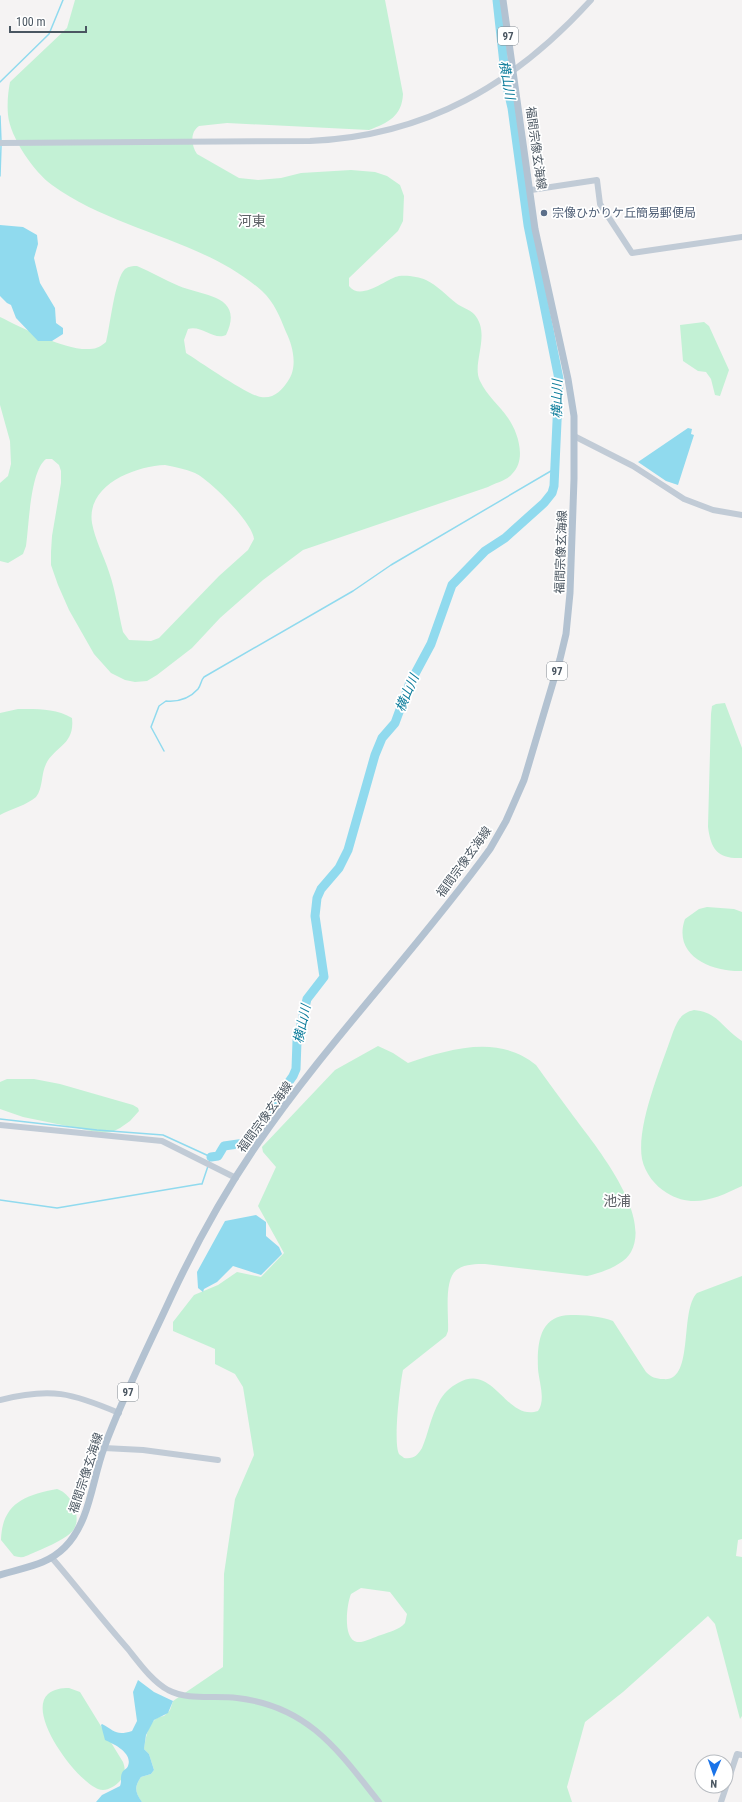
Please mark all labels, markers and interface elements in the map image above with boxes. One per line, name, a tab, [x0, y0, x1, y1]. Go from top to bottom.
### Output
scale bar	[10, 8, 86, 34]
text: 100 m	[16, 15, 46, 29]
road number: 97	[498, 27, 518, 45]
water label: 横山川	[496, 59, 518, 102]
street label: 福間宗像玄海線	[523, 105, 549, 191]
place label: 宗像ひかりケ丘簡易郵便局	[552, 206, 696, 220]
marker: 宗像ひかりケ丘簡易郵便局	[539, 208, 549, 218]
district label: 河東	[238, 213, 266, 229]
water label: 横山川	[549, 377, 565, 419]
street label: 福間宗像玄海線	[553, 510, 569, 594]
road number: 97	[547, 662, 567, 680]
water label: 横山川	[392, 670, 422, 714]
street label: 福間宗像玄海線	[434, 824, 494, 900]
water label: 横山川	[291, 1001, 314, 1045]
street label: 福間宗像玄海線	[235, 1079, 295, 1155]
district label: 池浦	[603, 1193, 631, 1209]
road number: 97	[118, 1383, 138, 1401]
street label: 福間宗像玄海線	[66, 1431, 106, 1515]
north arrow	[694, 1754, 734, 1794]
text: N	[710, 1777, 717, 1790]

